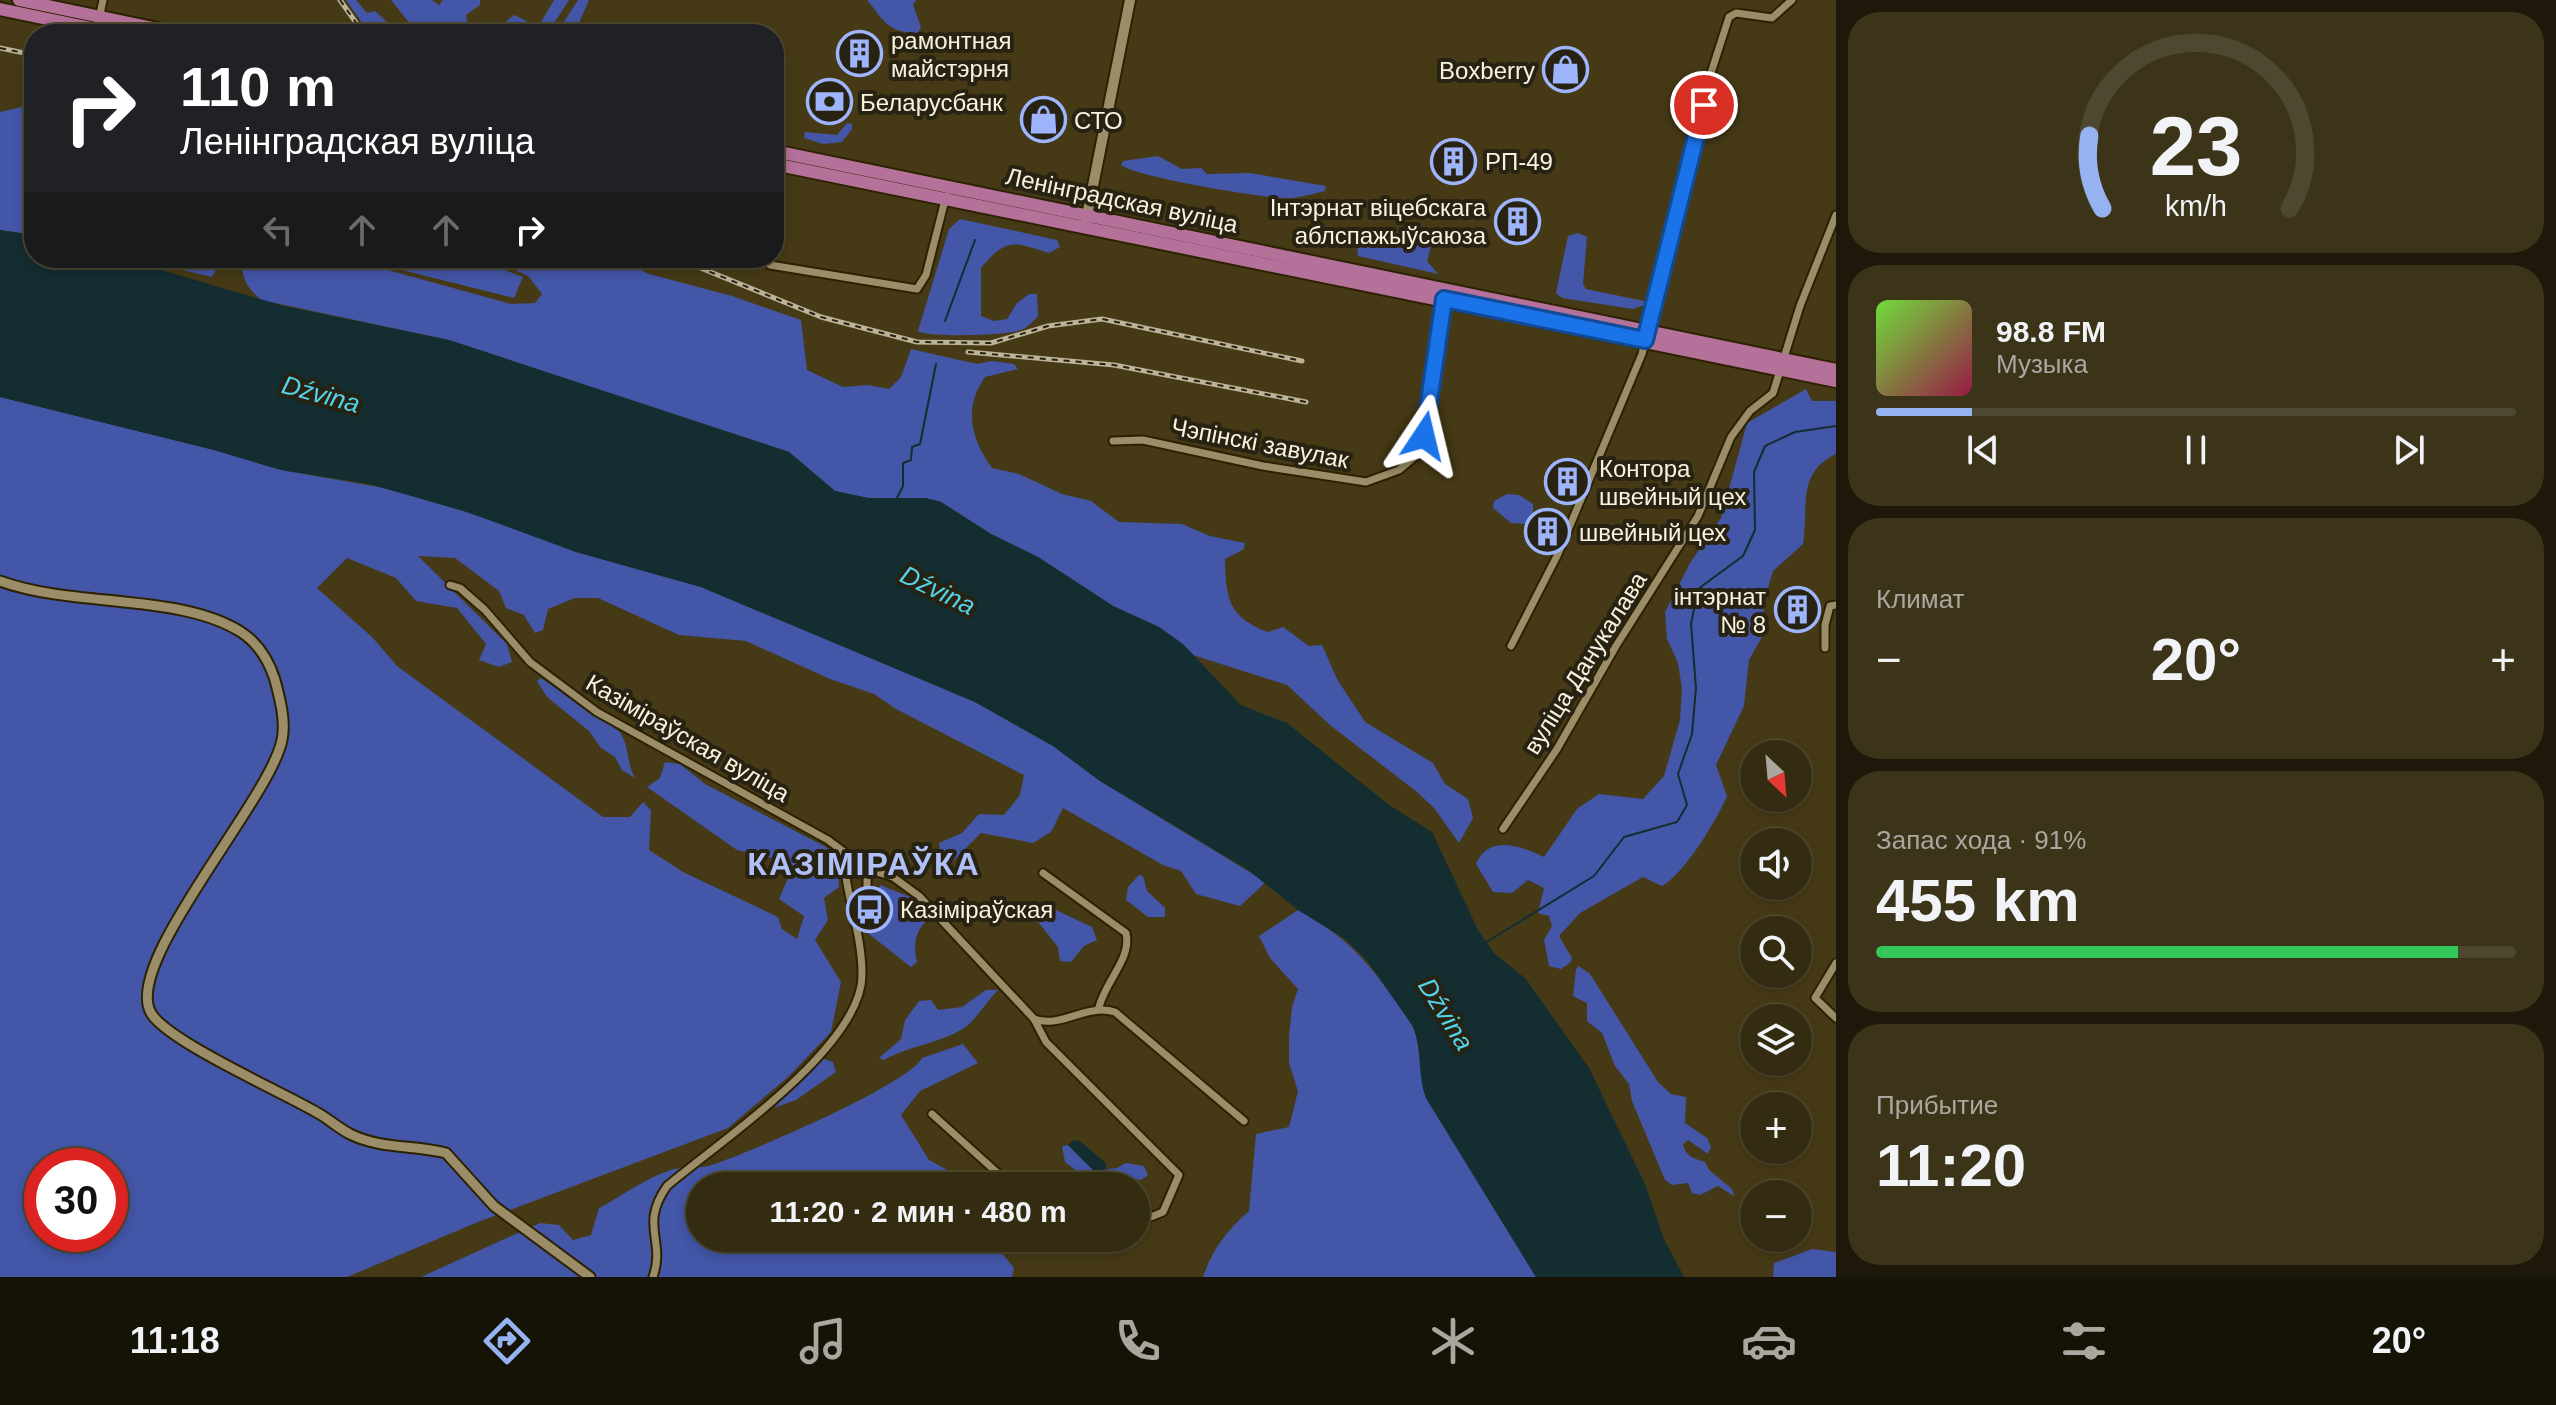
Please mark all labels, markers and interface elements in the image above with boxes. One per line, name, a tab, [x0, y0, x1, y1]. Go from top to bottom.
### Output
place label: рамонтная майстэрня	[891, 27, 1011, 82]
building icon: рамонтная майстэрня	[836, 30, 884, 78]
shop icon: Boxberry	[1542, 46, 1590, 94]
text: 110 m	[180, 55, 336, 118]
icon: right	[48, 56, 152, 160]
place label: Boxberry	[1439, 57, 1535, 84]
pin	[1670, 71, 1738, 139]
bank icon: Беларусбанк	[805, 78, 853, 126]
icon: arrive	[1682, 83, 1726, 127]
place label: Беларусбанк	[860, 89, 1003, 116]
shop icon: СТО	[1019, 96, 1067, 144]
text: 23	[2150, 99, 2242, 192]
place label: СТО	[1074, 107, 1123, 134]
text: Ленінградская вуліца	[180, 121, 535, 162]
building icon: РП-49	[1430, 137, 1478, 185]
place label: РП-49	[1485, 148, 1553, 175]
street label: Ленінградская вуліца	[1003, 162, 1241, 238]
text: km/h	[2165, 190, 2227, 222]
place label: Інтэрнат віцебскага аблспажыўсаюза	[1270, 194, 1487, 249]
building icon: Інтэрнат віцебскага аблспажыўсаюза	[1493, 197, 1541, 245]
icon: left	[256, 208, 300, 252]
icon: ahead	[340, 208, 384, 252]
icon: ahead	[424, 208, 468, 252]
icon: right	[508, 208, 552, 252]
text: 98.8 FM	[1996, 315, 2106, 348]
text: Музыка	[1996, 349, 2088, 379]
water label: Dźvina	[279, 369, 363, 419]
position arrow	[1382, 394, 1466, 478]
street label: Чэпінскі завулак	[1169, 413, 1352, 474]
icon: previous	[1961, 428, 2005, 472]
icon: pause	[2174, 428, 2218, 472]
icon: next	[2387, 428, 2431, 472]
place label: Контора швейный цех	[1599, 455, 1746, 510]
building icon: Контора швейный цех	[1544, 458, 1592, 506]
building icon: швейный цех	[1524, 508, 1572, 556]
place label: швейный цех	[1579, 519, 1726, 546]
water label: Dźvina	[896, 559, 980, 621]
street label: вуліца Данукалава	[1518, 567, 1652, 759]
place label: інтэрнат № 8	[1674, 583, 1766, 638]
text: Климат	[1876, 584, 1965, 614]
building icon: інтэрнат № 8	[1773, 586, 1821, 634]
text: 20°	[2151, 626, 2241, 693]
text: −	[1876, 635, 1902, 684]
text: +	[2490, 635, 2516, 684]
street label: Казіміраўская вуліца	[582, 669, 795, 808]
north arrow	[1740, 740, 1812, 812]
map controls	[1740, 740, 1812, 1252]
text: Запас хода · 91%	[1876, 825, 2086, 855]
button: sound	[1740, 828, 1812, 900]
district label: КАЗІМІРАЎКА	[747, 846, 981, 882]
text: 455 km	[1876, 867, 2080, 934]
bus stop icon: Казіміраўская	[845, 885, 893, 933]
place label: Казіміраўская	[900, 896, 1053, 923]
button: search	[1740, 916, 1812, 988]
water label: Dźvina	[1412, 972, 1480, 1056]
button: layers	[1740, 1004, 1812, 1076]
text: Прибытие	[1876, 1090, 1998, 1120]
button: +	[1740, 1092, 1812, 1164]
text: 11:20	[1876, 1132, 2026, 1199]
speed limit sign: 30	[24, 1148, 128, 1252]
button: −	[1740, 1180, 1812, 1252]
text: 11:20 · 2 мин · 480 m	[769, 1195, 1067, 1228]
icon: directions	[479, 1313, 535, 1369]
icon: music	[795, 1313, 851, 1369]
icon: phone	[1110, 1313, 1166, 1369]
icon: climate	[1425, 1313, 1481, 1369]
icon: car	[1741, 1313, 1797, 1369]
icon: filters	[2056, 1313, 2112, 1369]
text: 11:18	[130, 1320, 220, 1361]
text: 20°	[2372, 1320, 2426, 1361]

